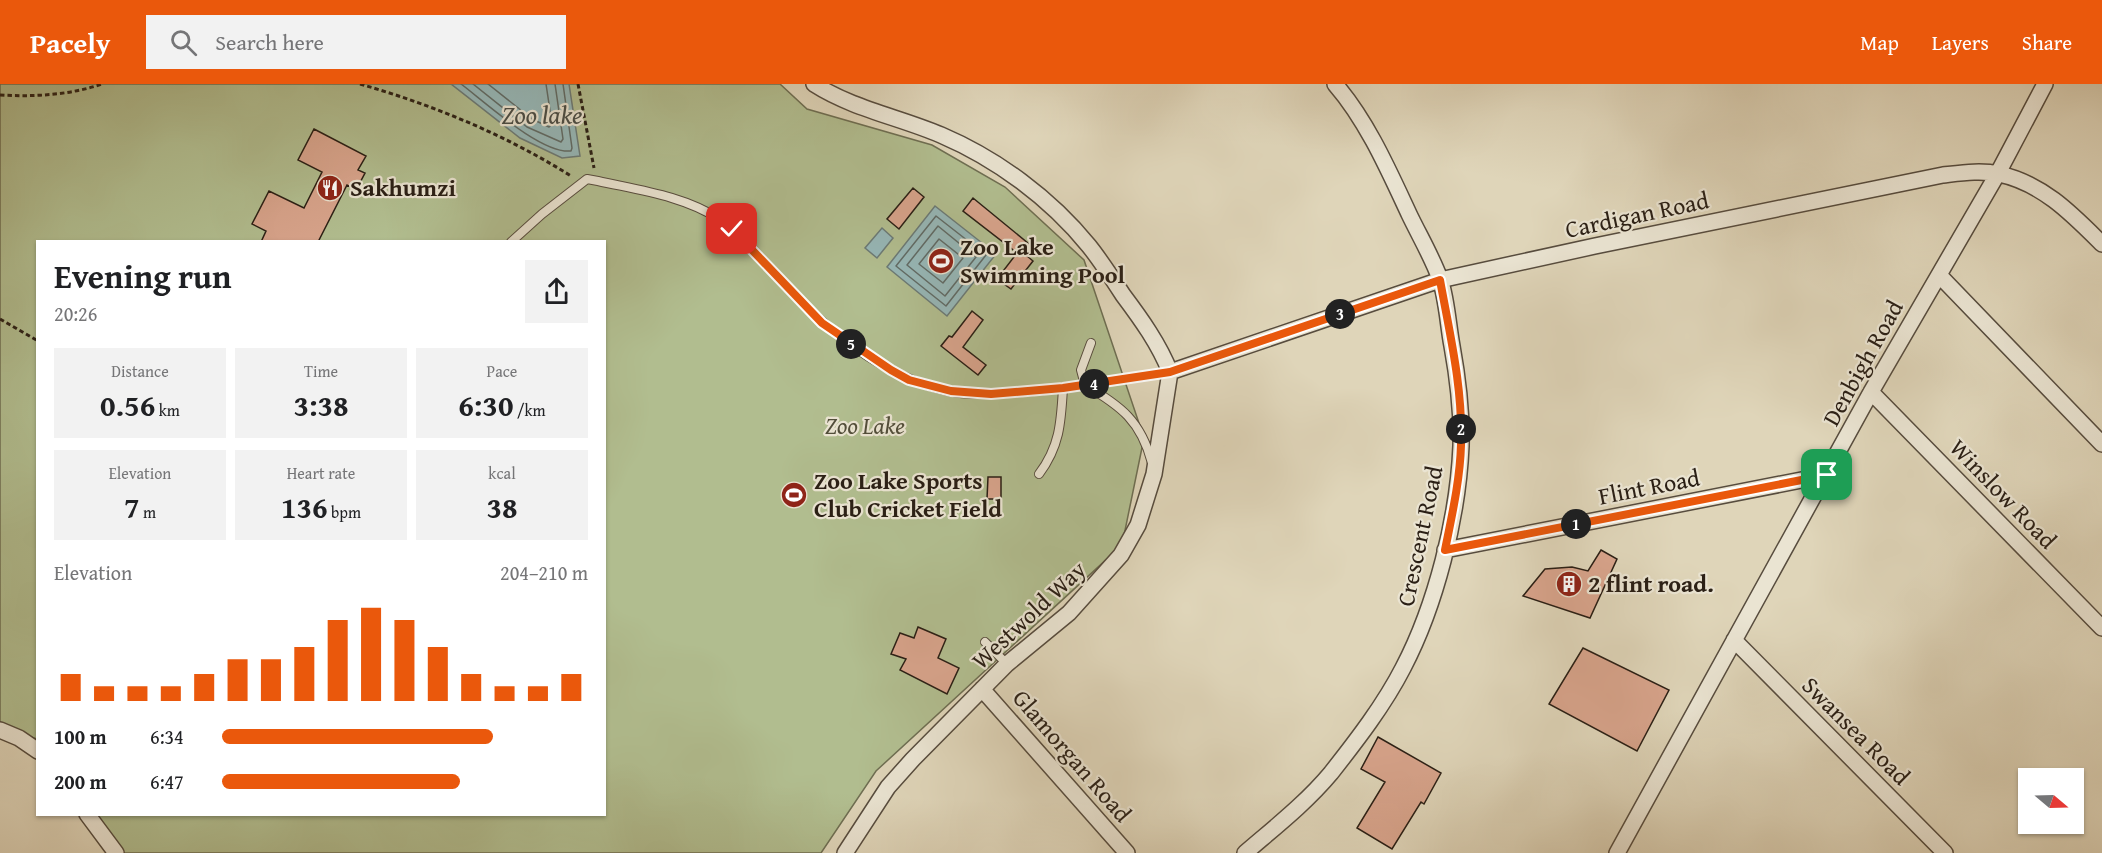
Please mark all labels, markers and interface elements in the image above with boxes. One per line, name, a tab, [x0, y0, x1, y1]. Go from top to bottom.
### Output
search box	[146, 15, 566, 69]
text: Pacely	[30, 22, 110, 63]
icon: search	[167, 26, 200, 59]
text: Search here	[215, 26, 324, 58]
text: Map	[1860, 27, 1899, 58]
text: Layers	[1932, 27, 1989, 58]
text: Share	[2022, 27, 2072, 58]
water label: Zoo lake	[501, 95, 583, 134]
place label: Sakhumzi	[350, 170, 456, 205]
restaurant icon: Sakhumzi	[315, 173, 345, 203]
street label: Cardigan Road	[1562, 182, 1712, 247]
pin	[706, 203, 757, 254]
icon: check	[715, 212, 748, 245]
place label: Zoo Lake Swimming Pool	[960, 229, 1126, 292]
sports icon: Zoo Lake Swimming Pool	[926, 246, 956, 276]
text: Evening run	[54, 252, 231, 300]
button: share	[525, 260, 588, 323]
street label: Denbigh Road	[1813, 293, 1912, 432]
text: 20:26	[54, 299, 97, 328]
pin: 3	[1325, 299, 1355, 329]
text: 3	[1336, 302, 1344, 326]
pin: 5	[836, 329, 866, 359]
text: 5	[847, 332, 855, 356]
text: Distance	[111, 359, 169, 383]
text: Time	[304, 359, 338, 383]
text: Pace	[487, 359, 517, 383]
pin: 4	[1079, 369, 1109, 399]
text: 4	[1090, 372, 1098, 396]
text: 0.56	[100, 383, 155, 427]
text: 3:38	[293, 383, 349, 427]
text: 6:30	[458, 383, 513, 427]
text: km	[155, 398, 180, 422]
text: /km	[513, 398, 546, 422]
park label: Zoo Lake	[825, 408, 905, 443]
pin: 2	[1446, 414, 1476, 444]
text: 2	[1457, 417, 1465, 441]
street label: Winslow Road	[1942, 431, 2065, 557]
pin	[1801, 449, 1852, 500]
icon: arrive	[1810, 458, 1843, 491]
street label: Flint Road	[1595, 460, 1703, 513]
text: Elevation	[109, 461, 171, 485]
text: Heart rate	[287, 461, 355, 485]
text: kcal	[488, 461, 516, 485]
street label: Crescent Road	[1388, 462, 1452, 609]
place label: Zoo Lake Sports Club Cricket Field	[814, 463, 1002, 526]
sports icon: Zoo Lake Sports Club Cricket Field	[779, 480, 809, 510]
text: 7	[124, 485, 139, 529]
text: 136	[281, 485, 328, 529]
text: 38	[486, 485, 518, 529]
text: m	[139, 500, 156, 524]
text: bpm	[328, 500, 361, 524]
pin: 1	[1561, 509, 1591, 539]
text: 1	[1572, 512, 1580, 536]
street label: Westwold Way	[964, 552, 1094, 677]
text: Elevation	[54, 558, 132, 587]
text: 204–210 m	[500, 558, 588, 587]
place label: 2 flint road.	[1588, 566, 1714, 601]
building icon: 2 flint road.	[1554, 569, 1584, 599]
street label: Swansea Road	[1794, 668, 1919, 793]
street label: Glamorgan Road	[1005, 681, 1140, 830]
text: 100 m	[54, 722, 107, 751]
text: 6:34	[150, 722, 184, 751]
text: 200 m	[54, 767, 107, 796]
text: 6:47	[150, 767, 184, 796]
north arrow	[2018, 768, 2084, 834]
map controls	[2018, 768, 2084, 834]

